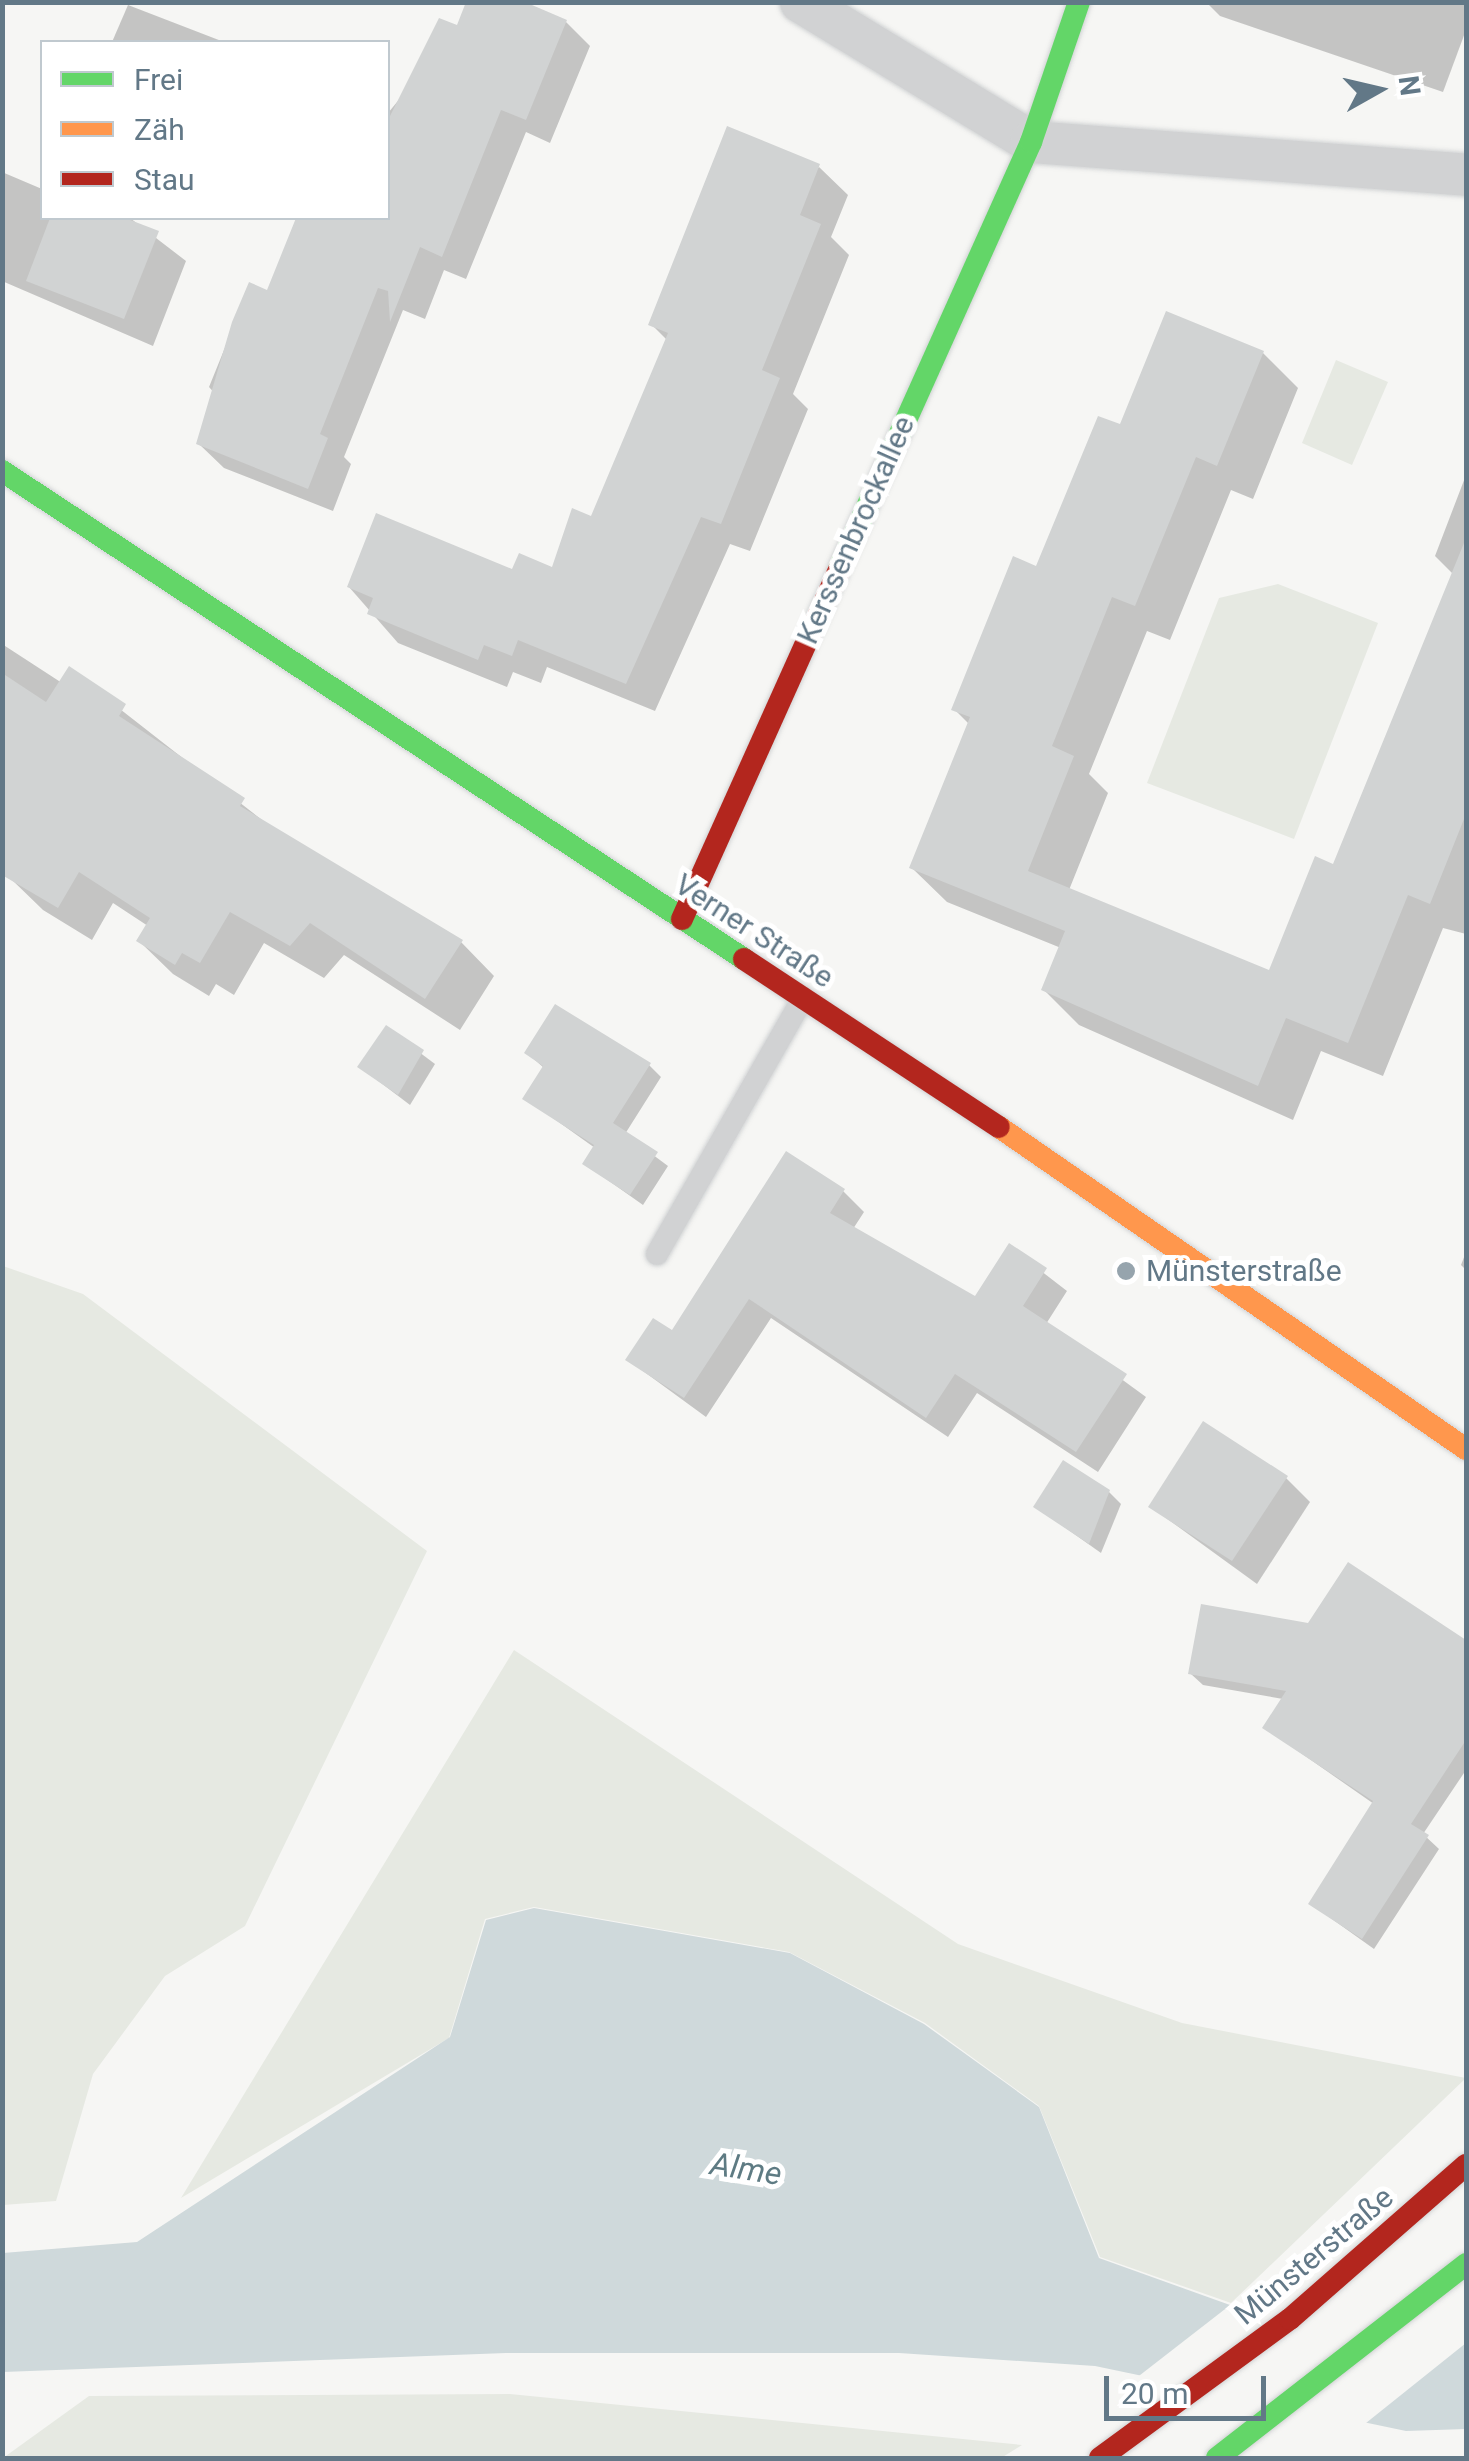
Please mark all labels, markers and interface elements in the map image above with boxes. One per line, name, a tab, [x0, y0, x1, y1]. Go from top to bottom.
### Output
legend	[40, 40, 390, 220]
north arrow	[1329, 40, 1429, 140]
text: Frei	[134, 62, 183, 97]
text: N	[1391, 74, 1427, 98]
text: Zäh	[134, 112, 185, 147]
text: Stau	[134, 162, 194, 197]
street label: Kerssenbrockallee	[790, 411, 922, 649]
street label: Verner Straße	[668, 866, 840, 996]
place label: Münsterstraße	[1146, 1253, 1342, 1289]
marker: Münsterstraße	[1115, 1260, 1137, 1282]
water label: Alme	[708, 2144, 784, 2194]
street label: Münsterstraße	[1228, 2179, 1400, 2333]
scale bar	[1109, 2356, 1272, 2418]
text: 20 m	[1121, 2376, 1188, 2411]

